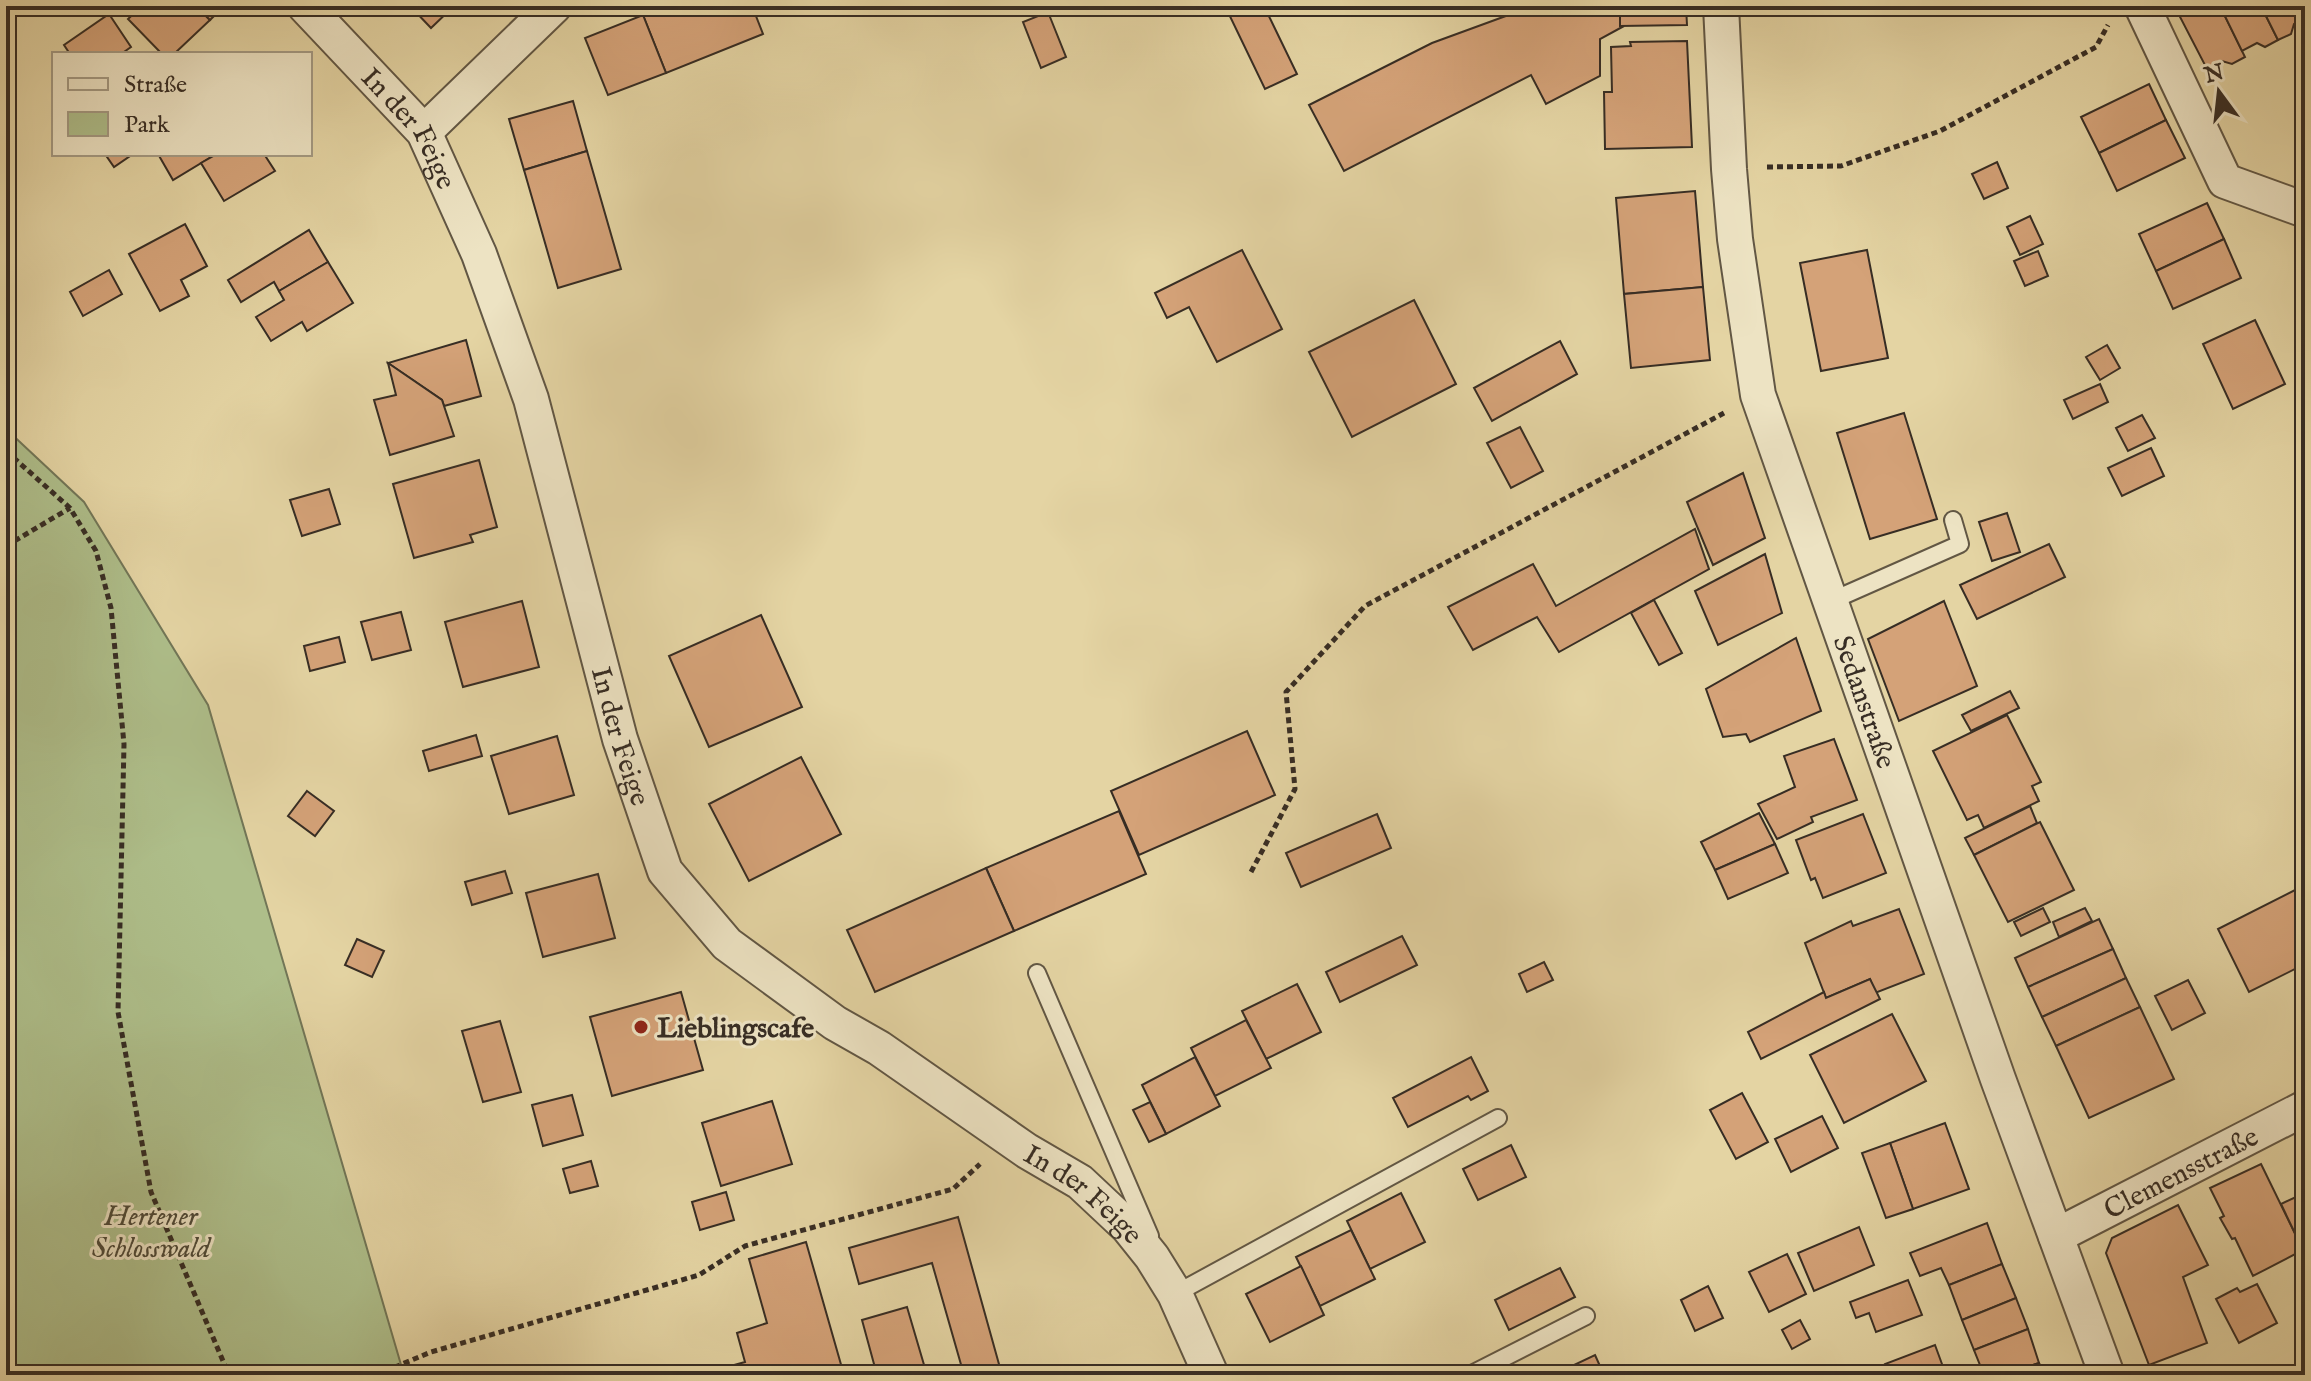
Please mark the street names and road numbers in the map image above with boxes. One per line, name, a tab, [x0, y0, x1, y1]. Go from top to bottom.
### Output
street label: In der Feige	[353, 61, 463, 195]
street label: Sedanstraße	[1824, 631, 1903, 774]
street label: In der Feige	[582, 663, 657, 811]
street label: Clemensstraße	[2099, 1120, 2265, 1228]
street label: In der Feige	[1017, 1138, 1150, 1252]

